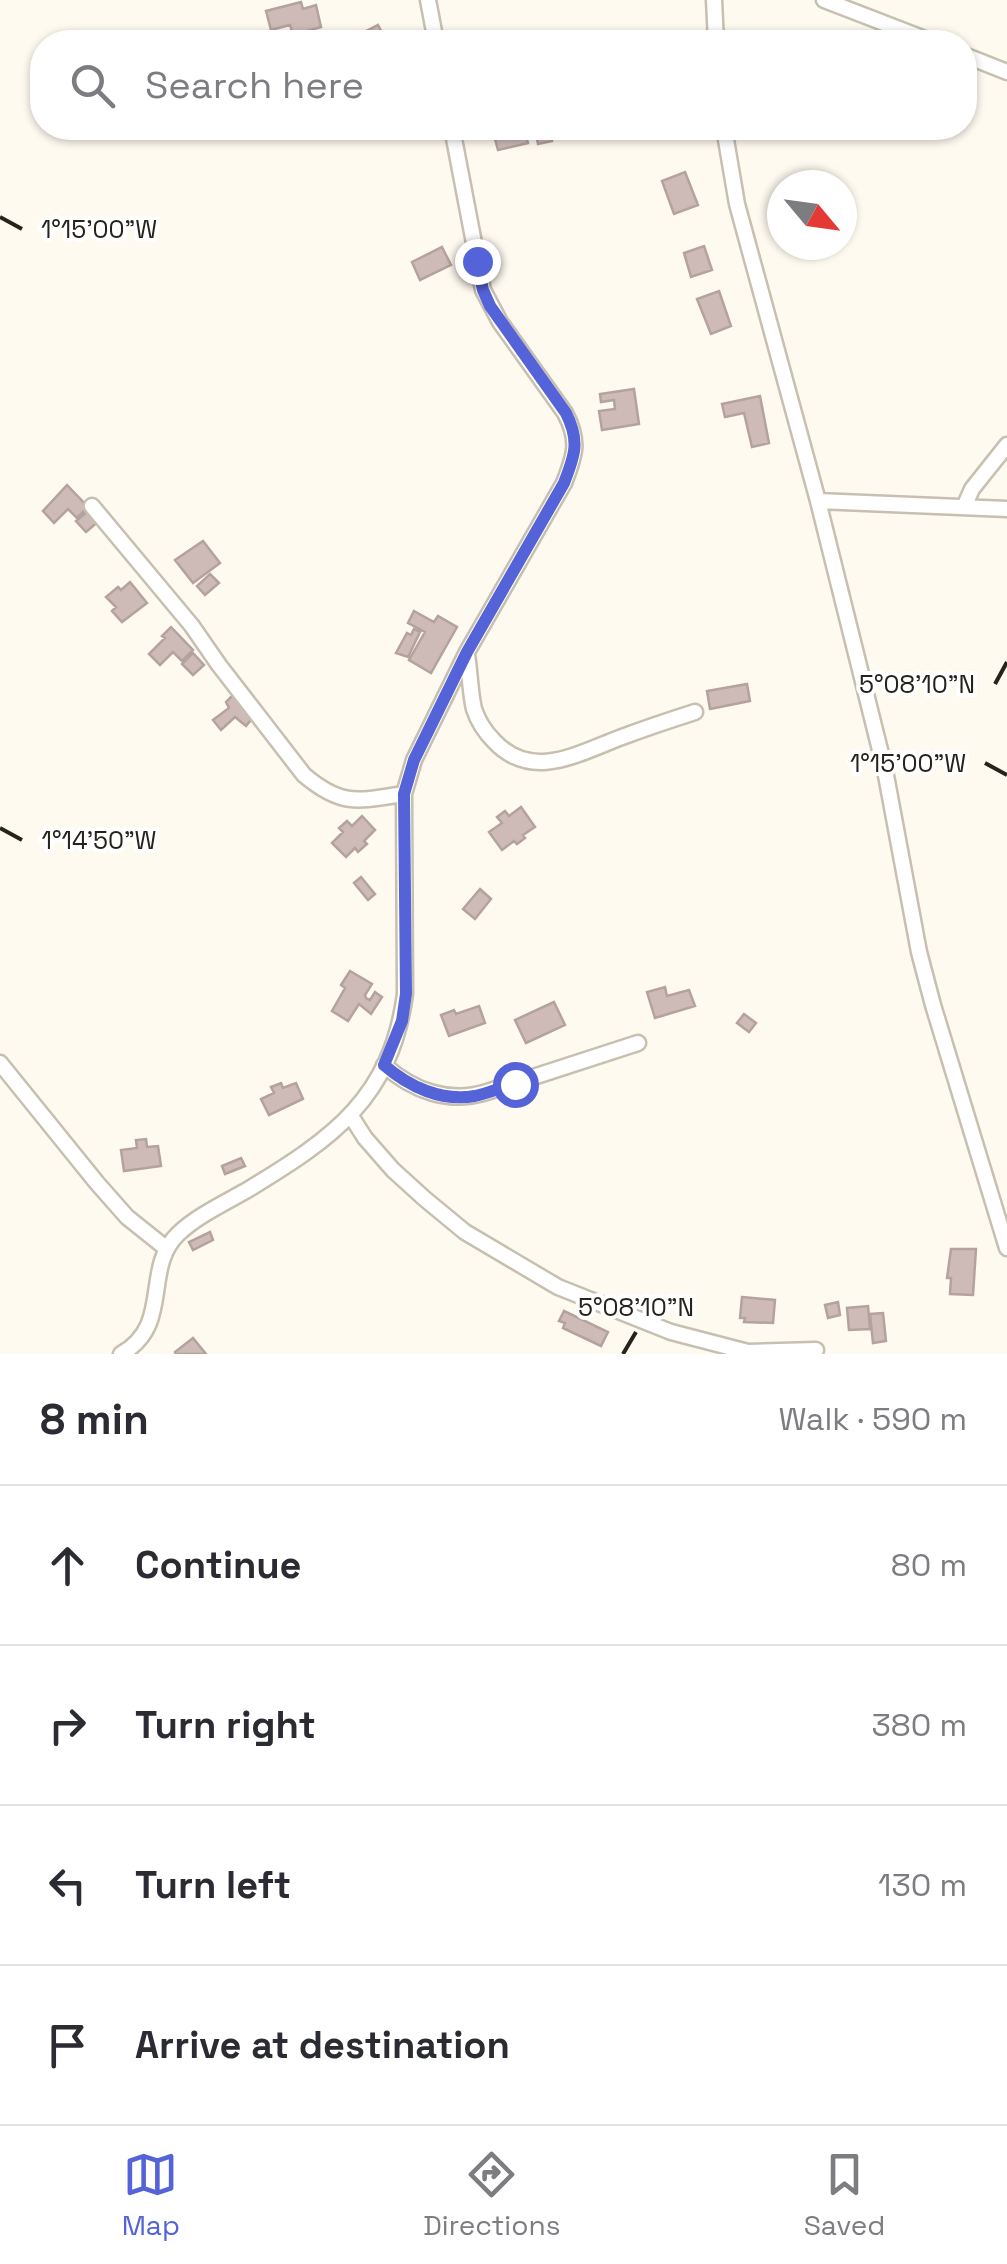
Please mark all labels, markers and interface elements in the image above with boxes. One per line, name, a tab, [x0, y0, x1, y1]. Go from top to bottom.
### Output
search box	[30, 30, 977, 140]
icon: search	[65, 58, 120, 113]
text: Search here	[145, 61, 364, 109]
north arrow	[767, 170, 857, 260]
text: 1°15'00"W	[41, 213, 157, 245]
route end	[455, 239, 501, 285]
text: 5°08'10"N	[859, 668, 975, 700]
text: 1°15'00"W	[850, 747, 966, 779]
text: 1°14'50"W	[42, 824, 156, 856]
route start	[493, 1062, 539, 1108]
text: 5°08'10"N	[578, 1291, 694, 1323]
text: 8 min	[40, 1393, 149, 1446]
text: Walk · 590 m	[778, 1399, 967, 1439]
icon: ahead	[40, 1538, 95, 1593]
text: Continue	[135, 1541, 301, 1589]
text: 80 m	[891, 1545, 967, 1585]
icon: right	[40, 1698, 95, 1753]
text: Turn right	[135, 1701, 316, 1749]
text: 380 m	[871, 1705, 967, 1745]
icon: left	[40, 1858, 95, 1913]
text: Turn left	[135, 1861, 291, 1909]
text: 130 m	[878, 1865, 967, 1905]
icon: arrive	[40, 2018, 95, 2073]
text: Arrive at destination	[135, 2021, 510, 2069]
tab: Map	[122, 2147, 180, 2243]
tab: Directions	[423, 2147, 560, 2243]
tab: Saved	[804, 2147, 885, 2243]

